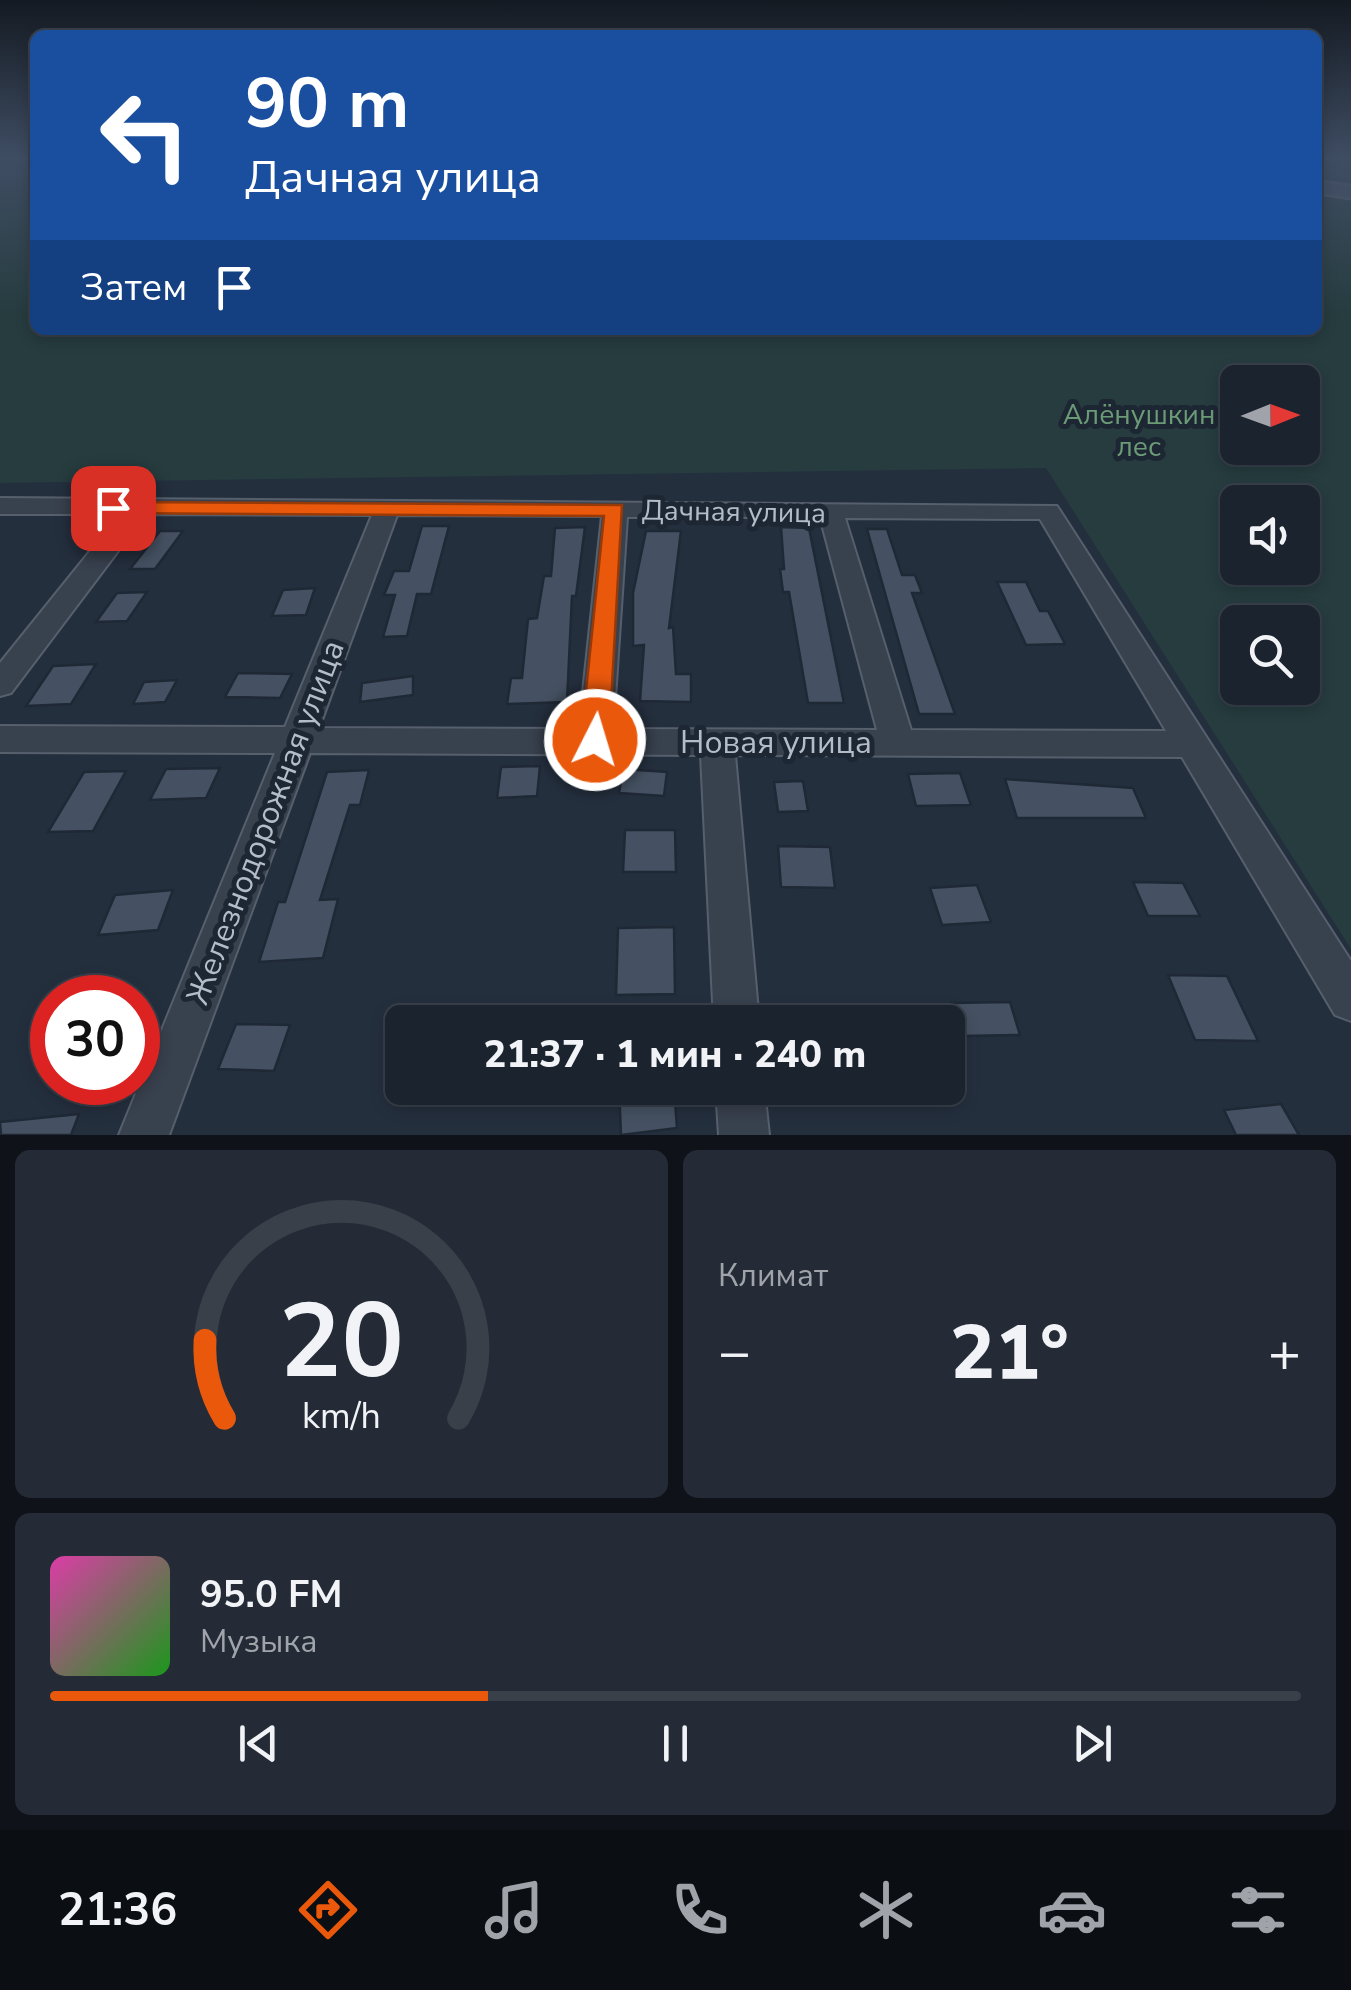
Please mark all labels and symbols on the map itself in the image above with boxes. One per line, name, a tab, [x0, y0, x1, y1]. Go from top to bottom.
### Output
north arrow	[1220, 365, 1320, 465]
park label: Алёнушкин лес	[1063, 396, 1215, 466]
pin	[71, 466, 156, 551]
street label: Дачная улица	[642, 491, 826, 533]
street label: Железнодорожная улица	[176, 634, 355, 1010]
position arrow	[543, 688, 647, 792]
street label: Новая улица	[680, 721, 872, 764]
speed limit sign: 30	[30, 975, 160, 1105]

